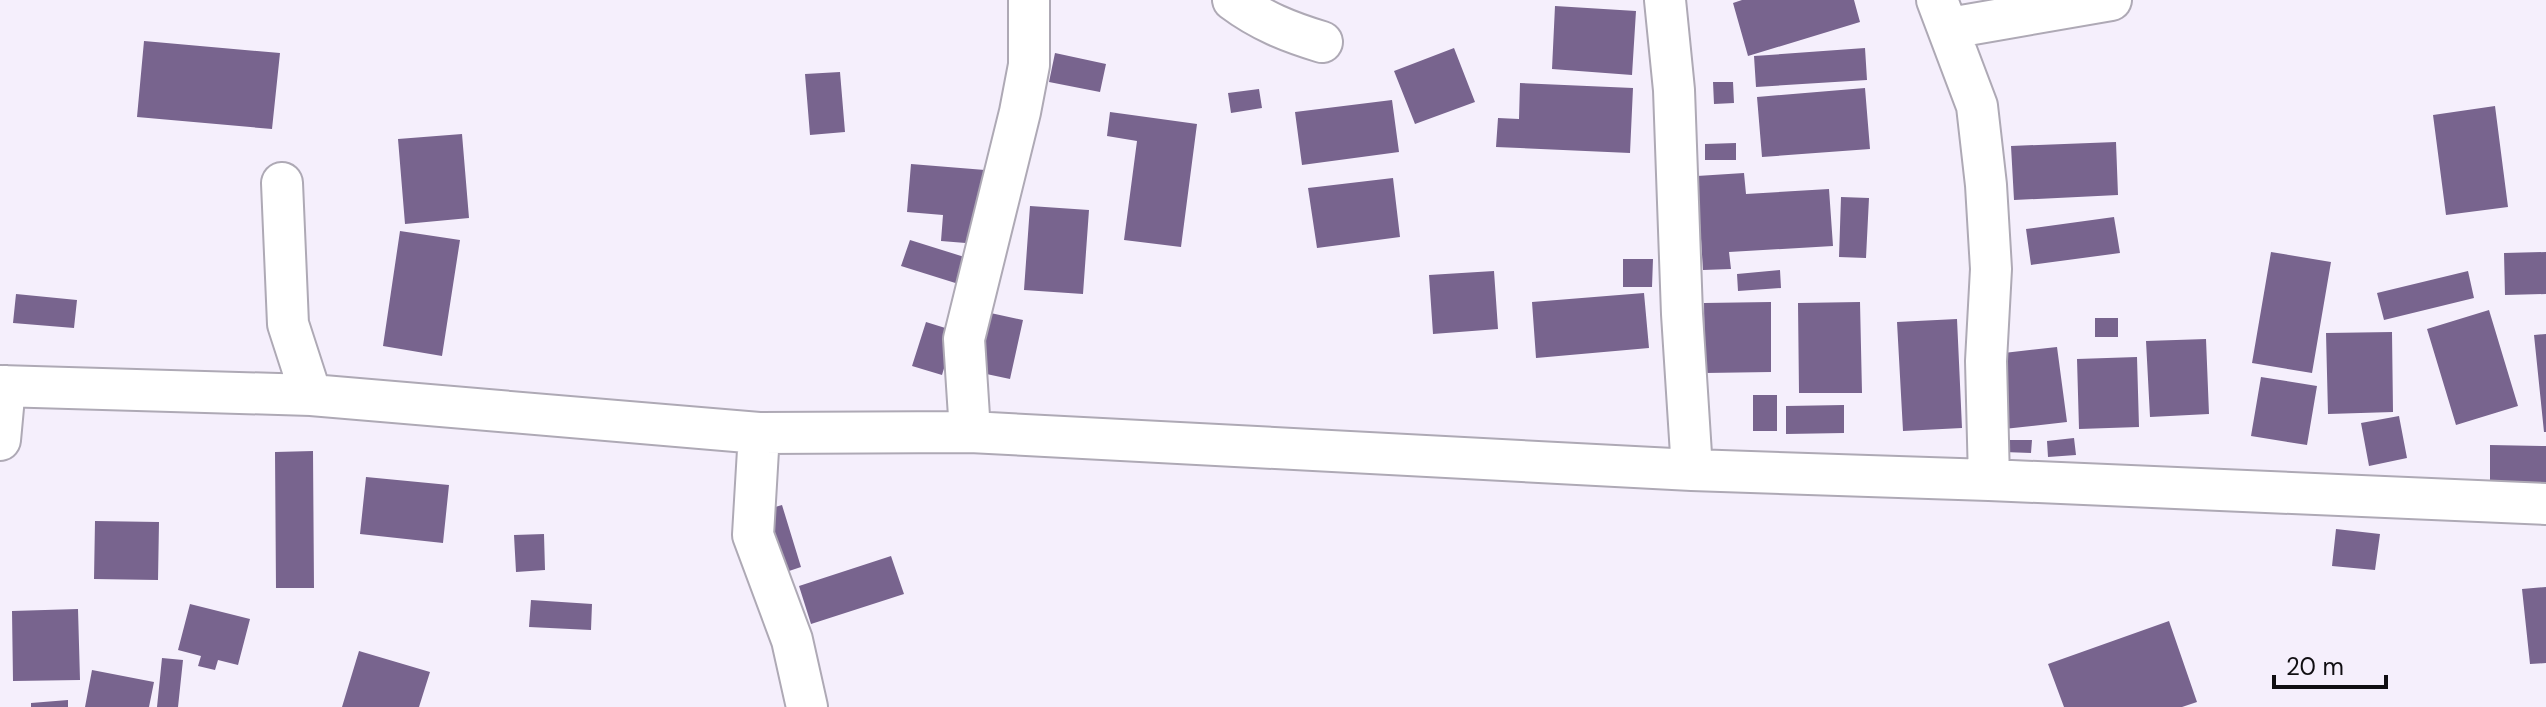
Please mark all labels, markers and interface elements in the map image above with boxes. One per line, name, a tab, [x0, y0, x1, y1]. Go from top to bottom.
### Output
scale bar	[2274, 639, 2386, 689]
text: 20 m	[2286, 651, 2344, 682]

